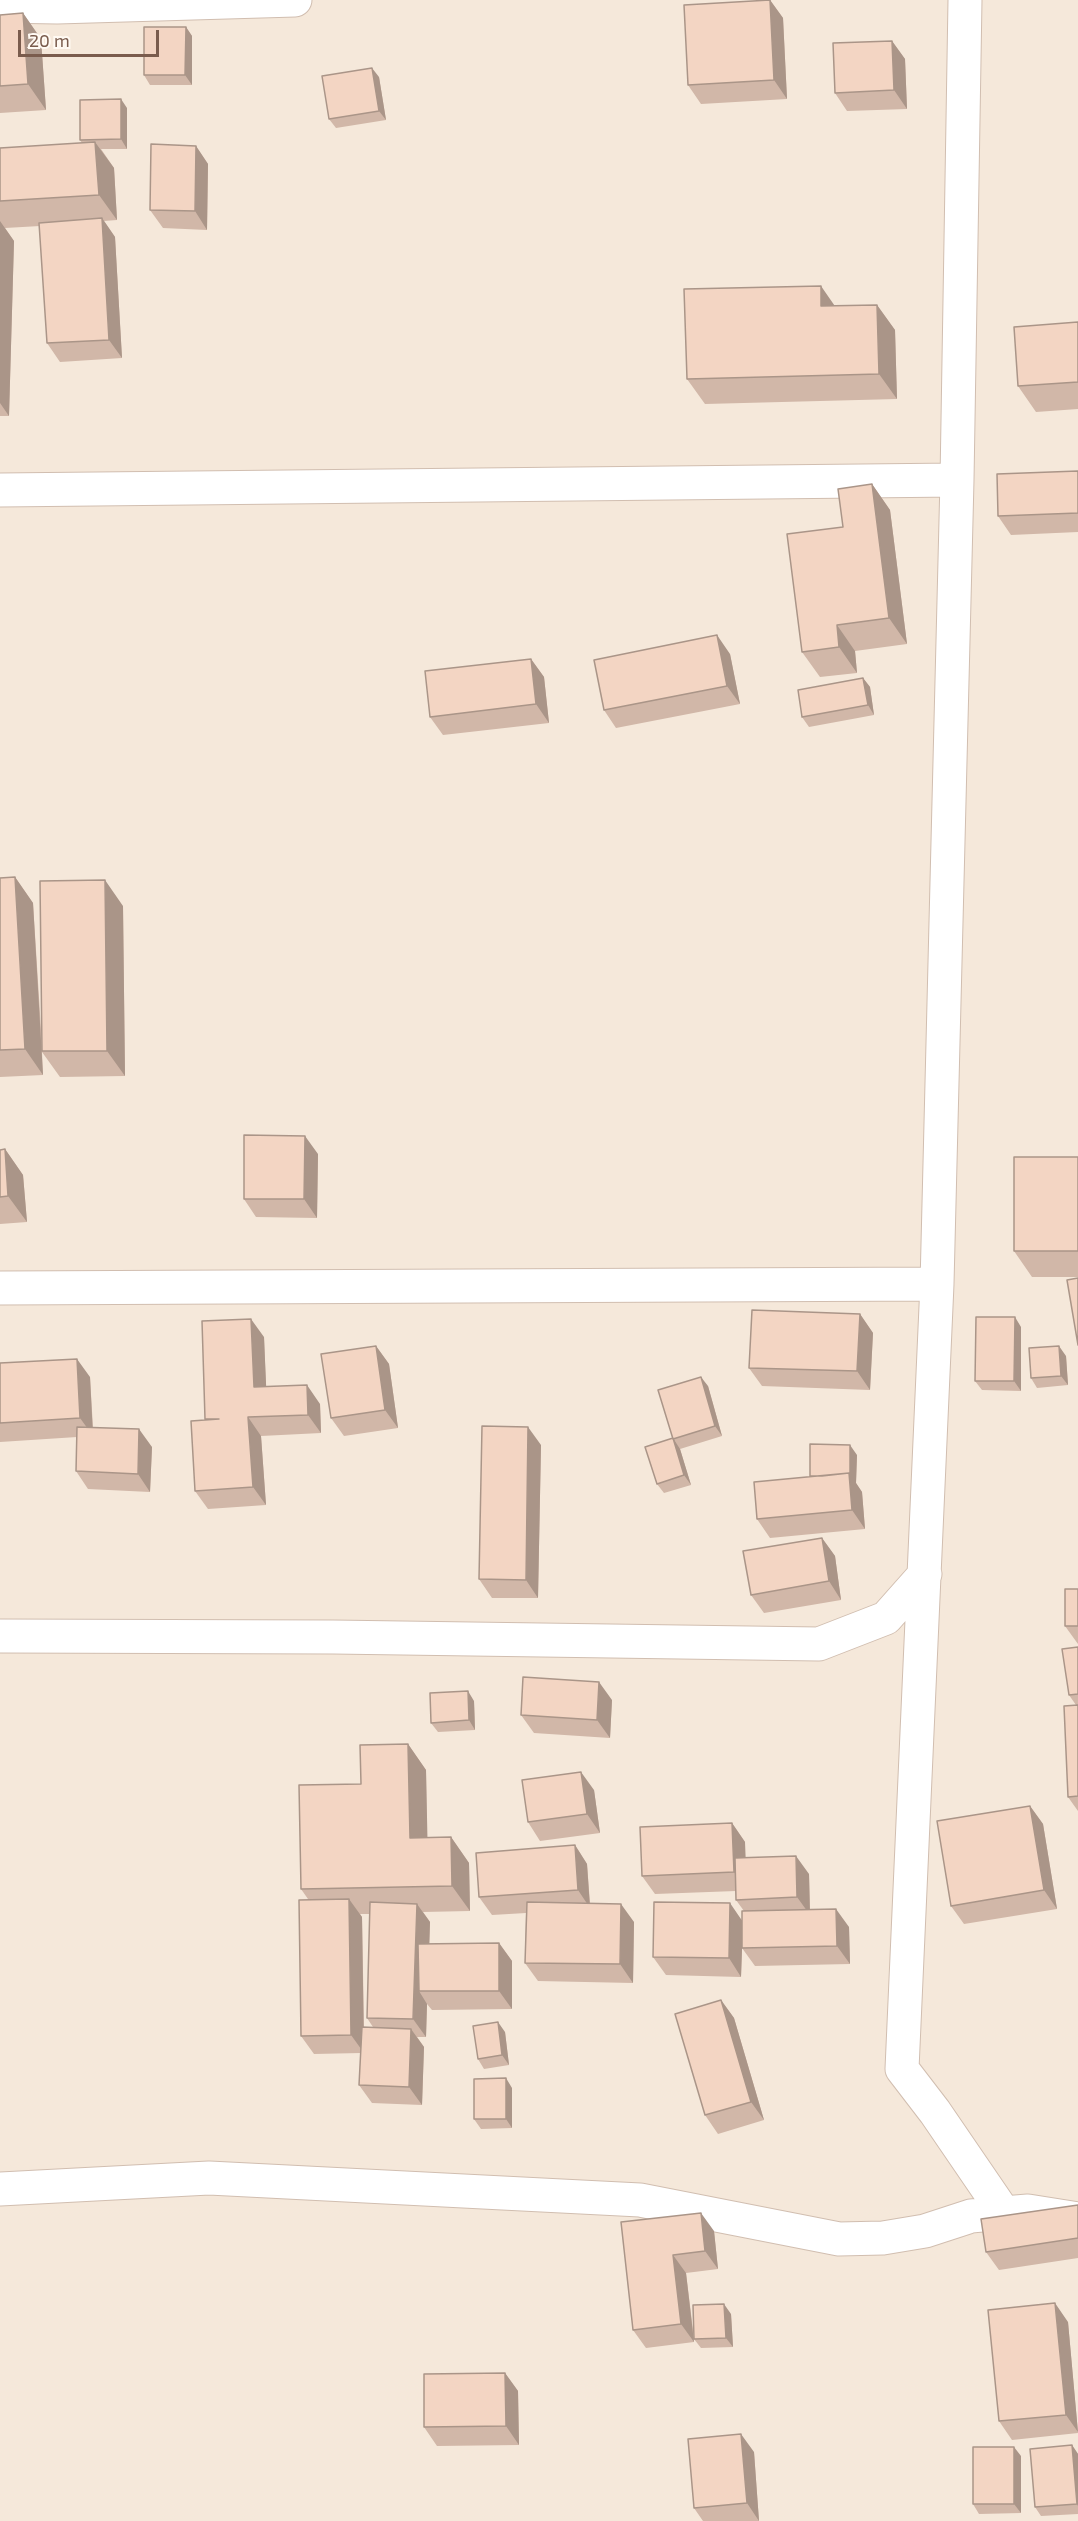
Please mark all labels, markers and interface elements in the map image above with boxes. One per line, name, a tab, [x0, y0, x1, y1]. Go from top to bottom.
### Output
scale bar	[21, 18, 162, 56]
text: 20 m	[29, 29, 70, 51]

